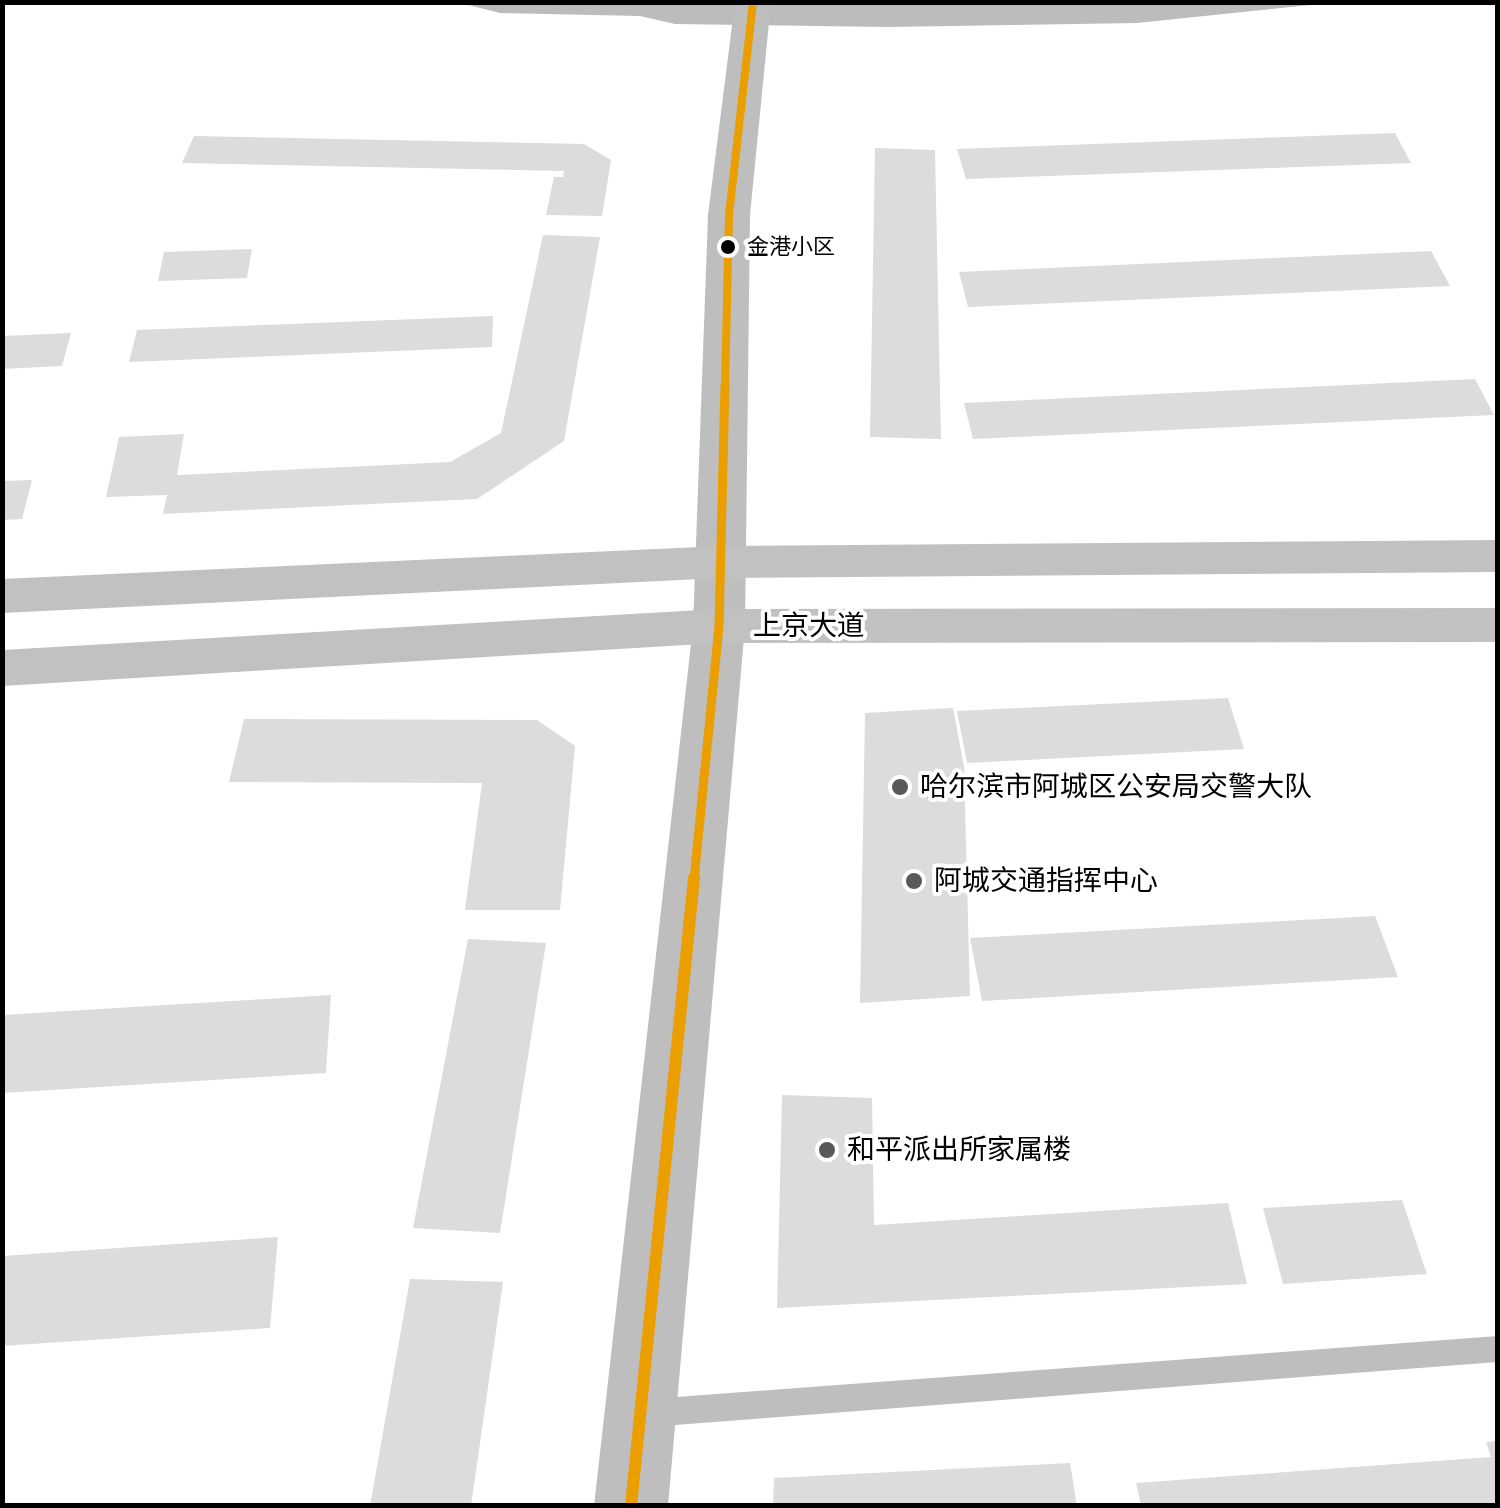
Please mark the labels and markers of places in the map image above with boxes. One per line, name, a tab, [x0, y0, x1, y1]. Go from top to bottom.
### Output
place label: 金港小区	[747, 234, 835, 260]
marker: 金港小区	[718, 237, 738, 257]
place label: 哈尔滨市阿城区公安局交警大队	[920, 770, 1312, 804]
marker: 哈尔滨市阿城区公安局交警大队	[889, 776, 911, 798]
place label: 阿城交通指挥中心	[934, 864, 1158, 898]
marker: 阿城交通指挥中心	[903, 870, 925, 892]
place label: 和平派出所家属楼	[847, 1133, 1071, 1167]
marker: 和平派出所家属楼	[816, 1139, 838, 1161]

